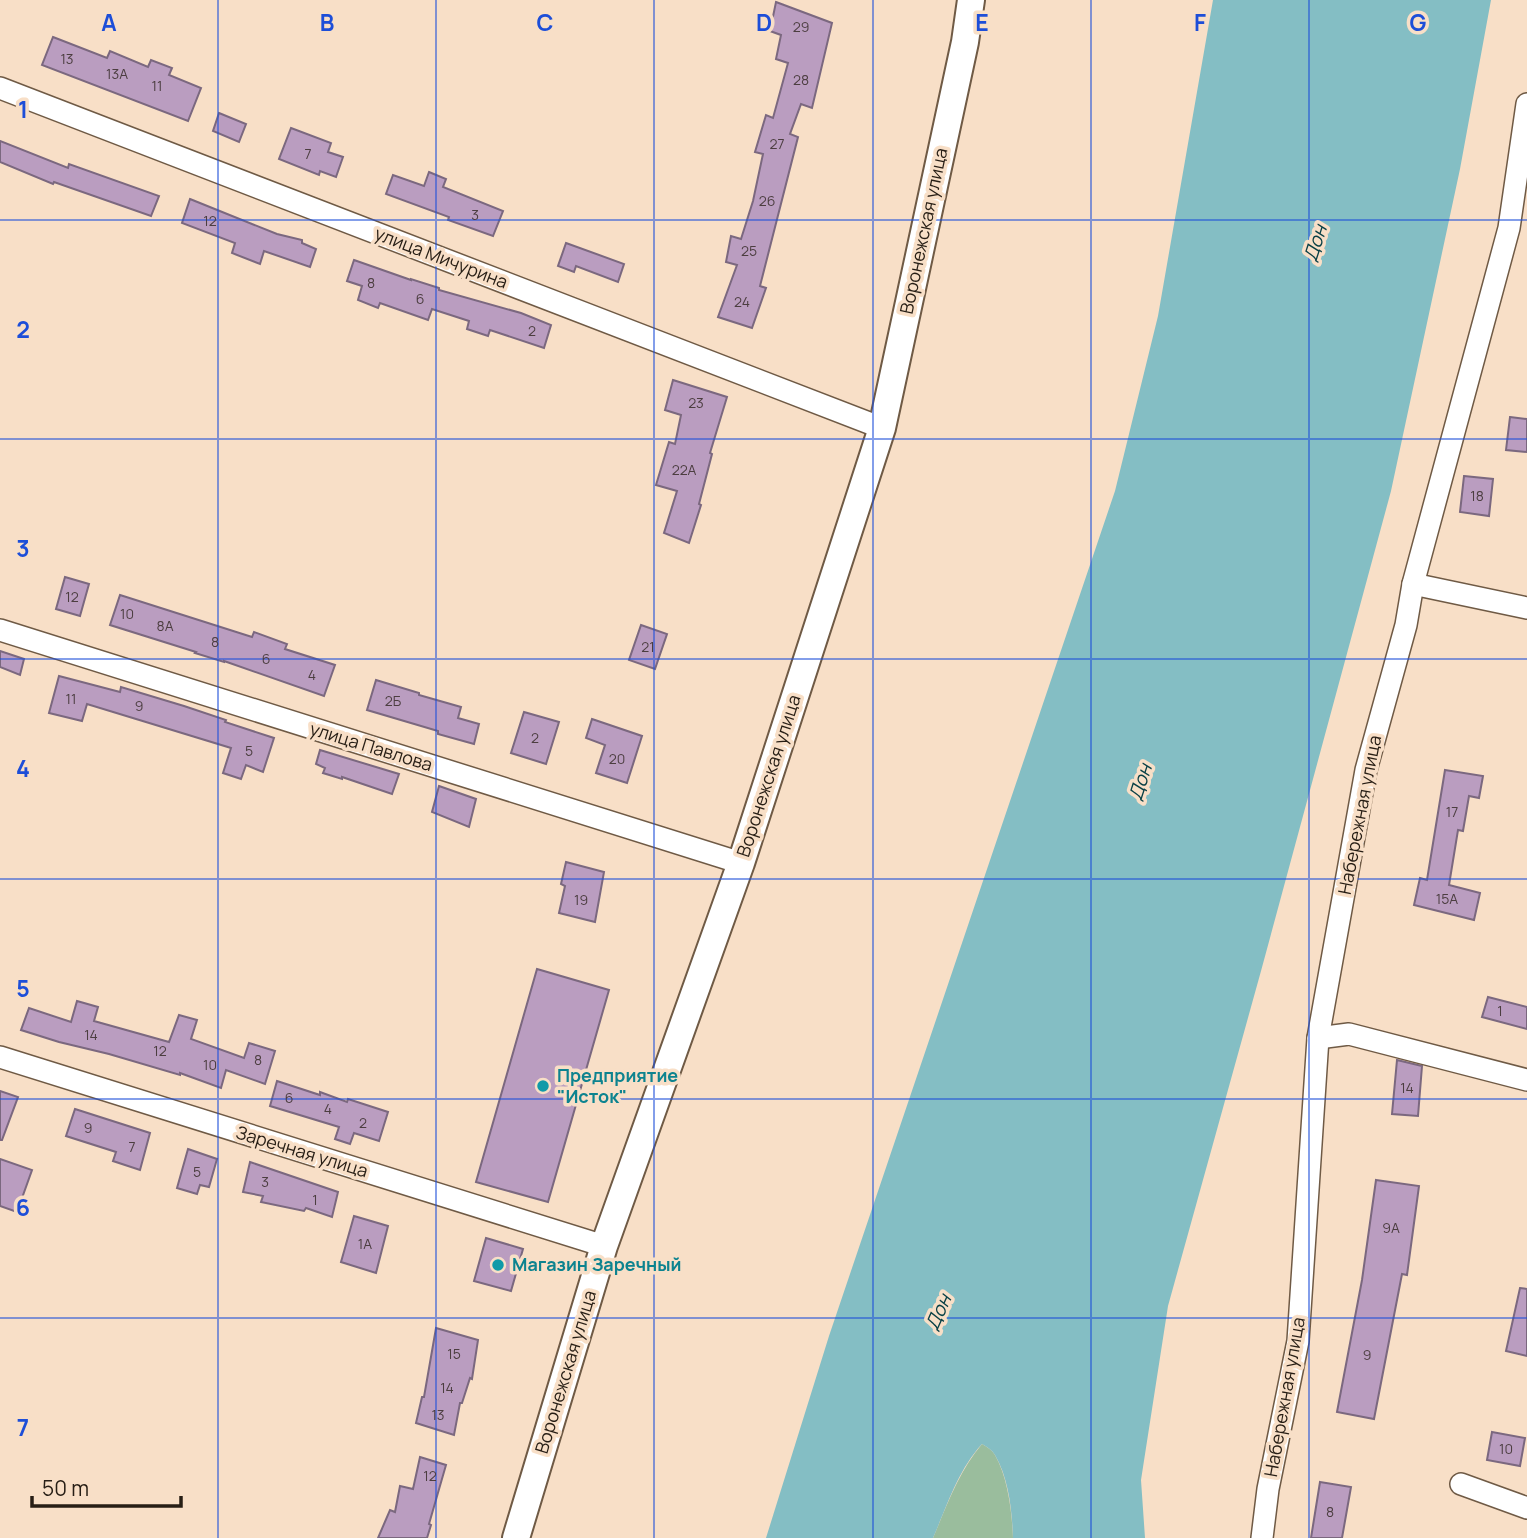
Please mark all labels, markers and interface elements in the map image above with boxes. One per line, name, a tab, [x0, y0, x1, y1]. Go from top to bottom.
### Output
text: A	[101, 6, 117, 38]
text: B	[320, 6, 334, 38]
text: C	[537, 6, 554, 38]
text: D	[756, 6, 772, 38]
text: E	[975, 6, 989, 38]
text: F	[1194, 6, 1206, 38]
text: G	[1410, 6, 1427, 38]
house number: 29	[793, 17, 809, 36]
house number: 13	[60, 49, 74, 68]
house number: 13А	[106, 64, 128, 83]
house number: 28	[793, 70, 809, 89]
house number: 11	[152, 76, 162, 95]
text: 1	[18, 93, 28, 125]
house number: 27	[769, 134, 785, 153]
house number: 7	[304, 144, 312, 163]
street label: Воронежская улица	[894, 145, 952, 316]
house number: 26	[759, 191, 775, 210]
house number: 3	[471, 205, 479, 224]
house number: 12	[203, 211, 217, 230]
water label: Дон	[1297, 220, 1334, 264]
street label: улица Мичурина	[371, 221, 511, 293]
house number: 25	[741, 241, 757, 260]
house number: 8	[367, 273, 375, 292]
house number: 6	[416, 289, 424, 308]
house number: 24	[734, 292, 750, 311]
text: 2	[16, 313, 30, 345]
house number: 2	[528, 321, 536, 340]
house number: 23	[688, 393, 704, 412]
house number: 22А	[672, 460, 696, 479]
house number: 18	[1470, 486, 1484, 505]
text: 3	[16, 532, 30, 564]
house number: 12	[65, 587, 79, 606]
house number: 10	[120, 604, 134, 623]
house number: 8А	[157, 616, 174, 635]
house number: 8	[211, 632, 219, 651]
house number: 21	[641, 637, 655, 656]
house number: 6	[262, 649, 270, 668]
house number: 4	[308, 665, 316, 684]
house number: 11	[66, 689, 76, 708]
house number: 2Б	[385, 691, 402, 710]
street label: Воронежская улица	[730, 691, 806, 860]
house number: 9	[135, 696, 143, 715]
street label: улица Павлова	[307, 716, 436, 776]
house number: 2	[531, 728, 539, 747]
street label: Набережная улица	[1332, 733, 1386, 896]
house number: 5	[245, 741, 253, 760]
house number: 20	[609, 749, 625, 768]
text: 4	[16, 752, 30, 784]
water label: Дон	[1122, 759, 1159, 803]
house number: 17	[1446, 802, 1458, 821]
house number: 15А	[1436, 889, 1458, 908]
house number: 19	[574, 890, 588, 909]
text: 5	[16, 972, 30, 1004]
house number: 1	[1497, 1001, 1503, 1020]
house number: 14	[84, 1025, 98, 1044]
house number: 12	[153, 1041, 167, 1060]
house number: 8	[254, 1050, 262, 1069]
house number: 10	[203, 1055, 217, 1074]
place label: Предприятие "Исток"	[557, 1063, 678, 1108]
marker: Предприятие "Исток"	[535, 1078, 551, 1094]
house number: 14	[1400, 1078, 1414, 1097]
house number: 6	[285, 1088, 293, 1107]
house number: 4	[324, 1099, 332, 1118]
house number: 2	[359, 1113, 367, 1132]
house number: 9	[84, 1118, 92, 1137]
street label: Заречная улица	[233, 1120, 371, 1183]
house number: 7	[128, 1137, 136, 1156]
house number: 5	[193, 1162, 201, 1181]
house number: 3	[261, 1172, 269, 1191]
house number: 1	[312, 1190, 318, 1209]
text: 6	[16, 1191, 30, 1223]
house number: 9А	[1382, 1218, 1400, 1237]
house number: 1А	[358, 1234, 372, 1253]
place label: Магазин Заречный	[512, 1252, 681, 1276]
marker: Магазин Заречный	[490, 1257, 506, 1273]
street label: Воронежская улица	[529, 1287, 601, 1456]
water label: Дон	[919, 1288, 958, 1334]
street label: Набережная улица	[1258, 1315, 1310, 1479]
house number: 15	[447, 1344, 461, 1363]
house number: 9	[1363, 1345, 1371, 1364]
house number: 14	[440, 1378, 454, 1397]
house number: 13	[431, 1405, 445, 1424]
text: 7	[17, 1411, 29, 1443]
house number: 10	[1499, 1439, 1513, 1458]
scale bar	[32, 1464, 180, 1508]
house number: 12	[423, 1466, 437, 1485]
text: 50 m	[42, 1474, 89, 1502]
house number: 8	[1326, 1502, 1334, 1521]

